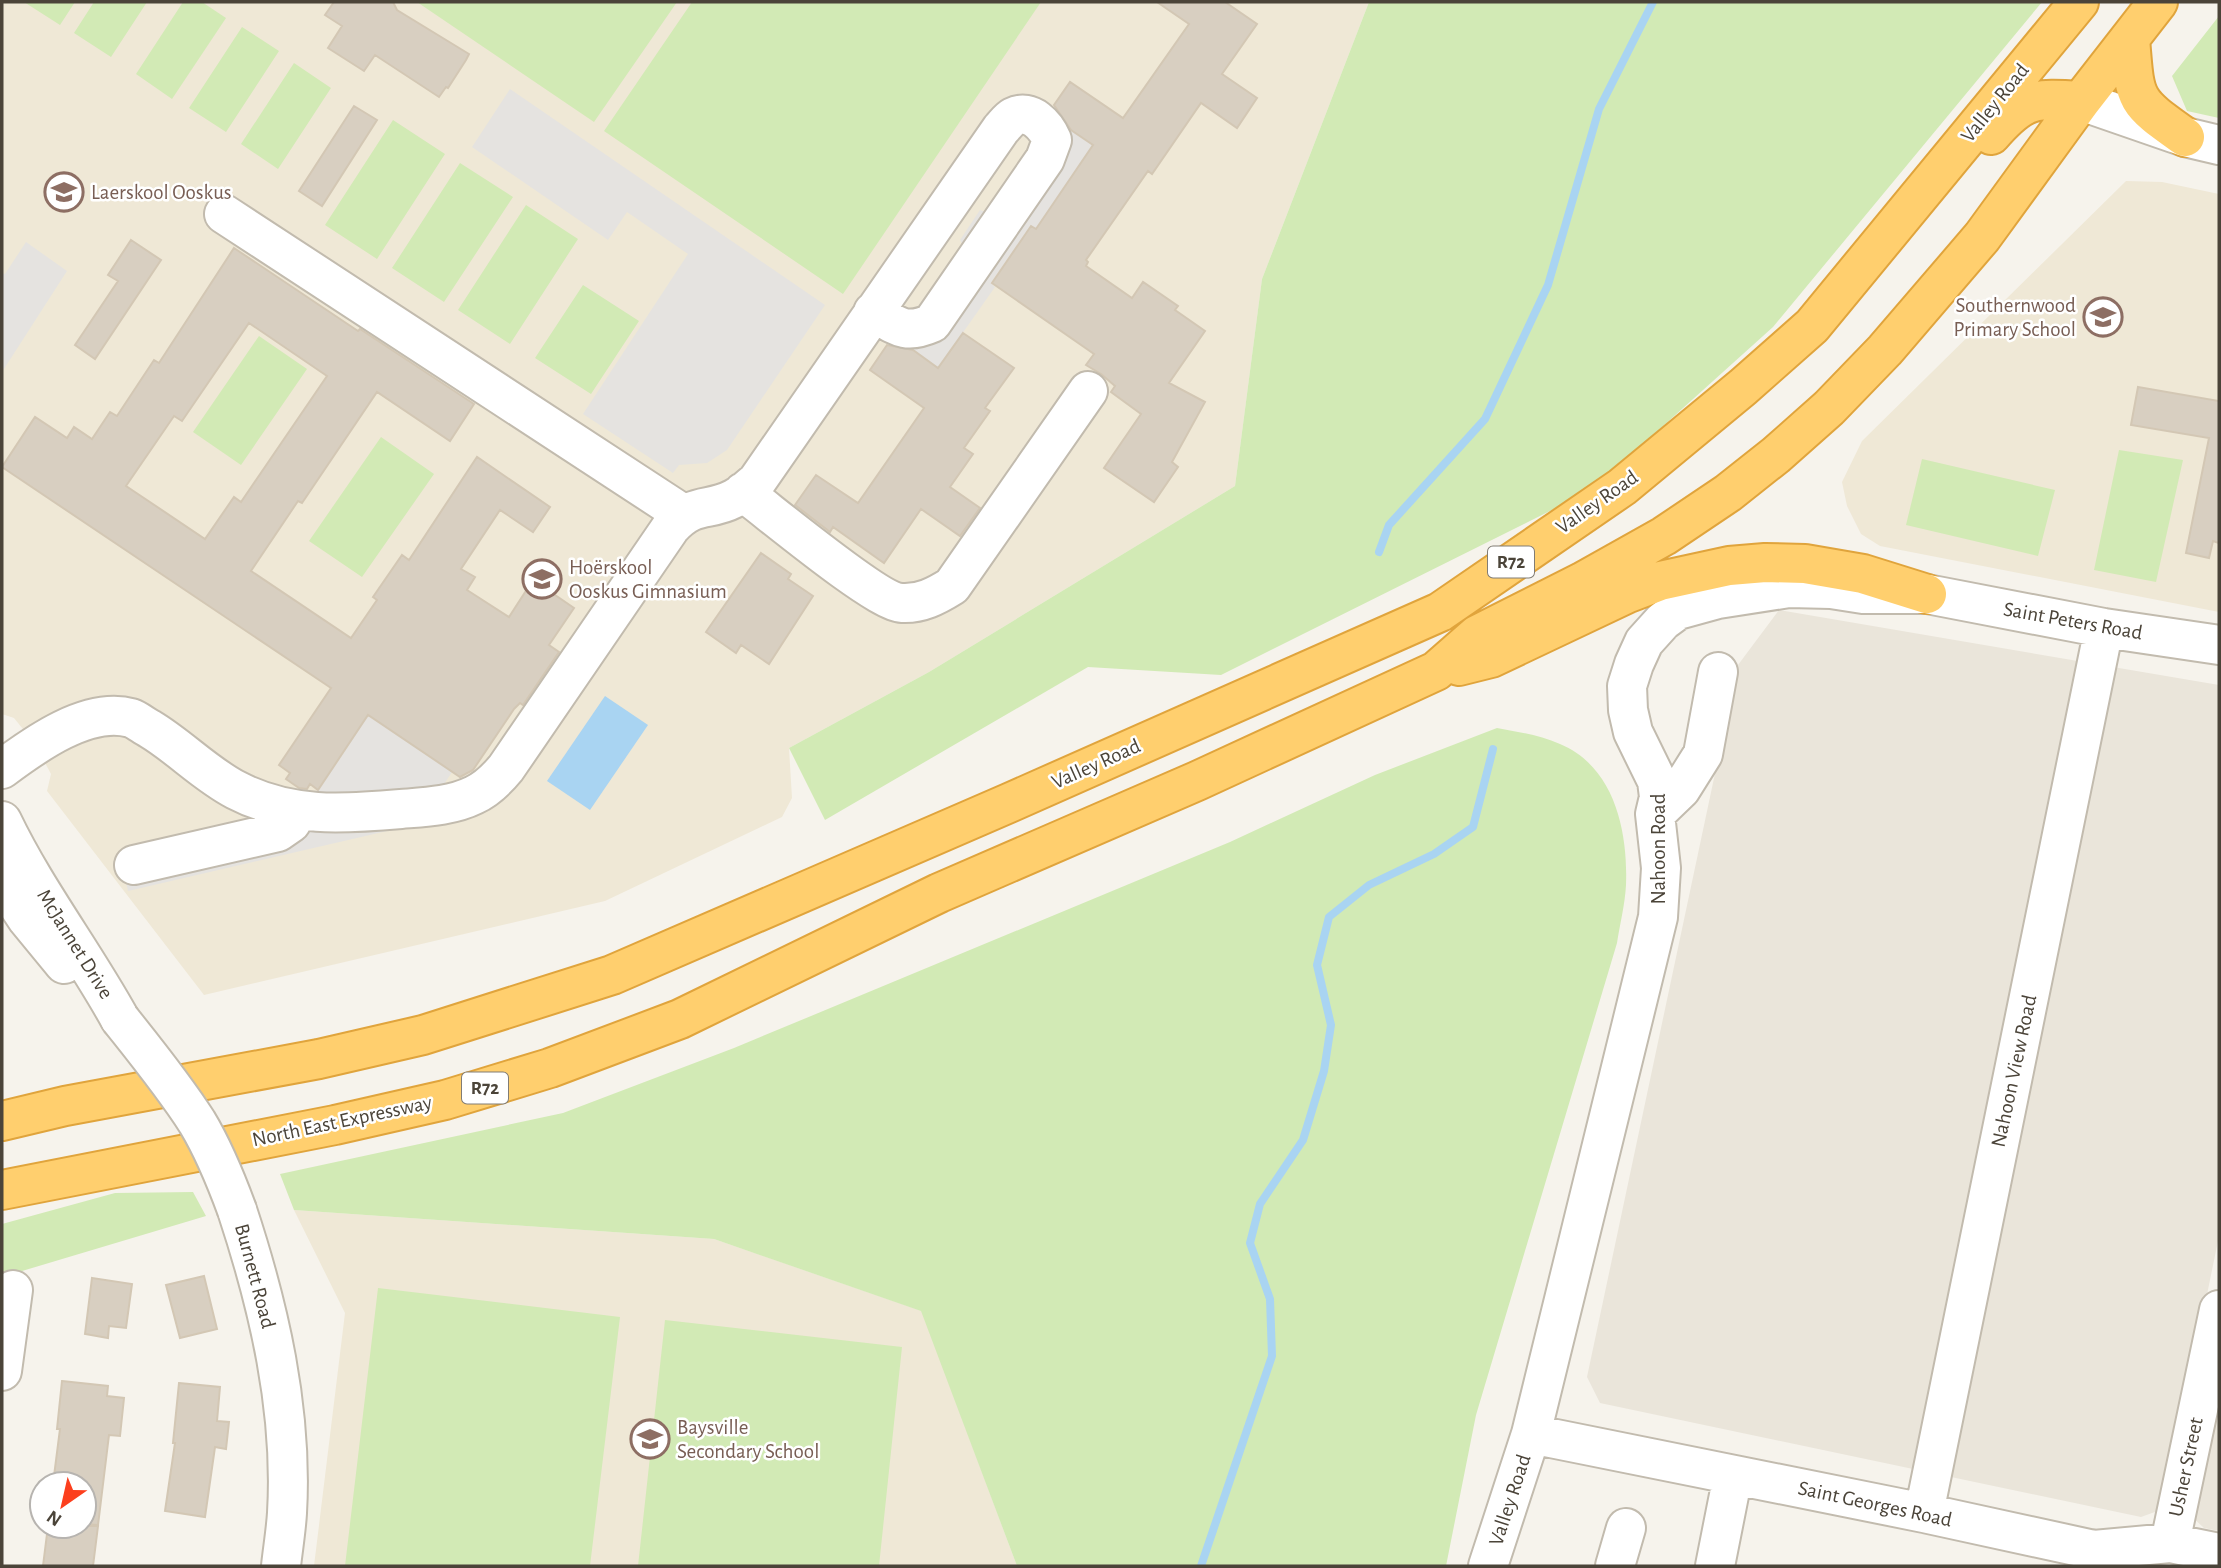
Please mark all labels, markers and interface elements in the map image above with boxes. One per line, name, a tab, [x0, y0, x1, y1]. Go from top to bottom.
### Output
street label: Valley Road	[1957, 60, 2033, 146]
school or university icon: Laerskool Ooskus	[43, 171, 85, 213]
place label: Laerskool Ooskus	[91, 182, 232, 203]
place label: Southernwood Primary School	[1953, 295, 2076, 340]
school or university icon: Southernwood Primary School	[2082, 296, 2124, 338]
street label: Valley Road	[1552, 466, 1642, 538]
road number: R72	[1488, 547, 1534, 578]
place label: Hoërskool Ooskus Gimnasium	[569, 557, 727, 602]
school or university icon: Hoërskool Ooskus Gimnasium	[521, 558, 563, 600]
street label: Saint Peters Road	[2002, 598, 2144, 644]
street label: Valley Road	[1048, 735, 1144, 793]
street label: Nahoon Road	[1648, 793, 1669, 905]
street label: McJannet Drive	[33, 886, 117, 1002]
street label: Nahoon View Road	[1988, 993, 2040, 1149]
road number: R72	[462, 1072, 508, 1104]
street label: North East Expressway	[250, 1092, 434, 1150]
street label: Burnett Road	[231, 1221, 279, 1331]
street label: Usher Street	[2165, 1415, 2207, 1519]
place label: Baysville Secondary School	[677, 1417, 819, 1462]
school or university icon: Baysville Secondary School	[629, 1418, 671, 1460]
street label: Valley Road	[1485, 1452, 1535, 1548]
north arrow	[28, 1470, 98, 1540]
street label: Saint Georges Road	[1796, 1477, 1954, 1531]
text: N	[44, 1506, 65, 1529]

